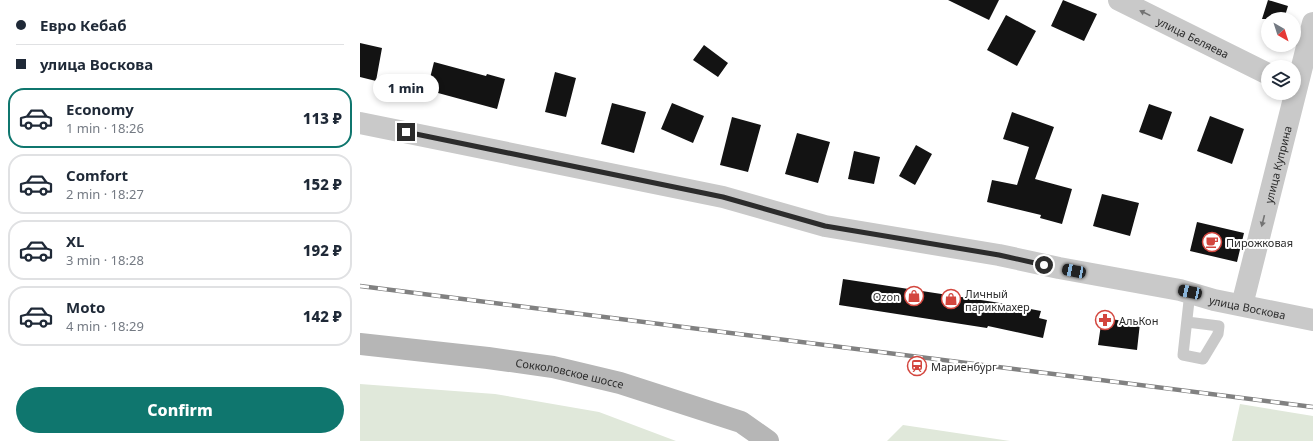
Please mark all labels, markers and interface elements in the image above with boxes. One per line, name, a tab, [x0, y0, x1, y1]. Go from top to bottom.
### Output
one-way arrow	[1140, 10, 1151, 16]
north arrow	[1261, 12, 1301, 52]
map controls	[1261, 12, 1301, 100]
street label: улица Беляева	[1155, 13, 1232, 61]
text: Евро Кебаб	[40, 15, 127, 35]
text: улица Воскова	[40, 54, 153, 74]
button: layers	[1261, 60, 1301, 100]
callout: 1 min	[373, 74, 439, 102]
text: 1 min	[388, 79, 424, 97]
text: Economy	[66, 99, 134, 119]
icon: car	[18, 100, 54, 136]
text: 113 ₽	[303, 108, 342, 128]
text: 1 min · 18:26	[66, 119, 144, 137]
route end	[397, 123, 415, 141]
street label: улица Куприна	[1260, 124, 1294, 205]
text: Comfort	[66, 165, 128, 185]
icon: car	[18, 166, 54, 202]
text: 152 ₽	[303, 174, 342, 194]
text: 2 min · 18:27	[66, 185, 144, 203]
one-way arrow	[1259, 214, 1265, 227]
text: XL	[66, 231, 84, 251]
cafe icon: Пирожковая	[1201, 231, 1223, 253]
icon: car	[18, 232, 54, 268]
place label: Пирожковая	[1226, 235, 1293, 250]
text: 192 ₽	[303, 240, 342, 260]
text: 3 min · 18:28	[66, 251, 144, 269]
route start	[1035, 256, 1053, 274]
car	[1061, 263, 1087, 279]
car	[1177, 284, 1203, 300]
shop icon: Ozon	[903, 285, 925, 307]
place label: Личный парикмахер	[965, 286, 1030, 314]
shop icon: Личный парикмахер	[940, 288, 962, 310]
place label: Ozon	[873, 289, 900, 304]
street label: улица Воскова	[1207, 292, 1287, 322]
text: Moto	[66, 297, 105, 317]
icon: car	[18, 298, 54, 334]
text: 142 ₽	[303, 306, 342, 326]
pharmacy icon: АльКон	[1094, 309, 1116, 331]
place label: АльКон	[1119, 313, 1158, 328]
text: 4 min · 18:29	[66, 317, 144, 335]
street label: Сокколовское шоссе	[515, 354, 626, 391]
station icon: Мариенбург	[906, 355, 928, 377]
place label: Мариенбург	[931, 359, 997, 374]
button: Confirm	[16, 387, 344, 433]

